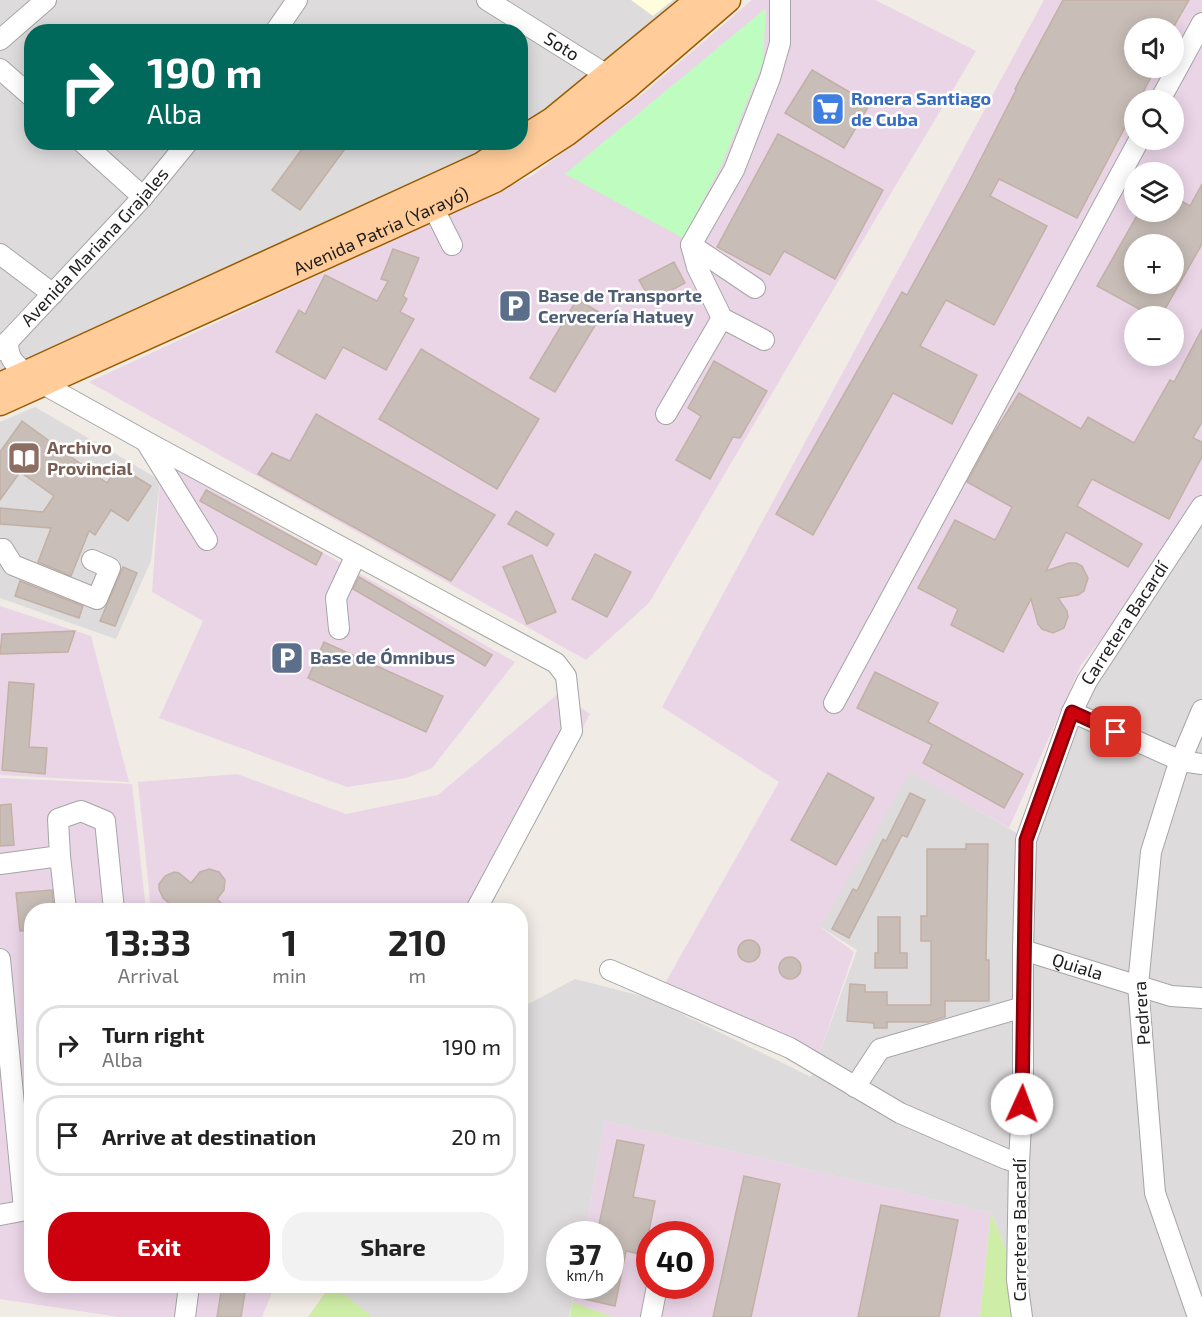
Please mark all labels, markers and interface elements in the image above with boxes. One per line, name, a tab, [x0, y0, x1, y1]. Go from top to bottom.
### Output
map controls	[1124, 18, 1184, 366]
button: sound	[1124, 18, 1184, 78]
street label: Soto	[540, 27, 584, 65]
text: 190 m	[147, 46, 263, 96]
icon: right	[48, 48, 126, 126]
place label: Ronera Santiago de Cuba	[851, 87, 991, 130]
button: search	[1124, 90, 1184, 150]
supermarket icon: Ronera Santiago de Cuba	[810, 91, 846, 127]
text: Alba	[147, 97, 202, 129]
button: layers	[1124, 162, 1184, 222]
street label: Avenida Mariana Grajales	[16, 163, 173, 330]
street label: Avenida Patria (Yarayó)	[290, 181, 472, 279]
button: +	[1124, 234, 1184, 294]
place label: Base de Transporte Cervecería Hatuey	[538, 284, 702, 327]
parking icon: Base de Transporte Cervecería Hatuey	[497, 288, 533, 324]
button: −	[1124, 306, 1184, 366]
place label: Archivo Provincial	[47, 436, 132, 479]
library icon: Archivo Provincial	[6, 440, 42, 476]
street label: Carretera Bacardí	[1076, 556, 1173, 689]
parking icon: Base de Ómnibus	[269, 640, 305, 676]
place label: Base de Ómnibus	[310, 646, 455, 668]
pin	[1090, 706, 1141, 757]
icon: arrive	[1099, 715, 1132, 748]
text: 13:33	[105, 920, 191, 963]
text: 1	[282, 920, 297, 963]
text: 210	[388, 920, 447, 963]
street label: Quiala	[1050, 948, 1106, 984]
text: Arrival	[118, 963, 179, 987]
text: min	[272, 963, 306, 987]
text: m	[408, 963, 426, 987]
street label: Pedrera	[1128, 980, 1154, 1046]
text: Turn right	[102, 1021, 204, 1047]
icon: right	[51, 1029, 84, 1062]
text: 190 m	[442, 1033, 501, 1059]
text: Alba	[102, 1047, 143, 1071]
position arrow	[990, 1072, 1054, 1136]
icon: arrive	[51, 1119, 84, 1152]
text: Arrive at destination	[102, 1123, 316, 1149]
text: 20 m	[451, 1123, 501, 1149]
street label: Carretera Bacardí	[1008, 1158, 1030, 1302]
button: Exit	[48, 1212, 270, 1281]
button: Share	[282, 1212, 504, 1281]
speed limit sign: 40	[636, 1221, 714, 1299]
text: 37	[569, 1235, 601, 1271]
text: km/h	[566, 1266, 604, 1284]

